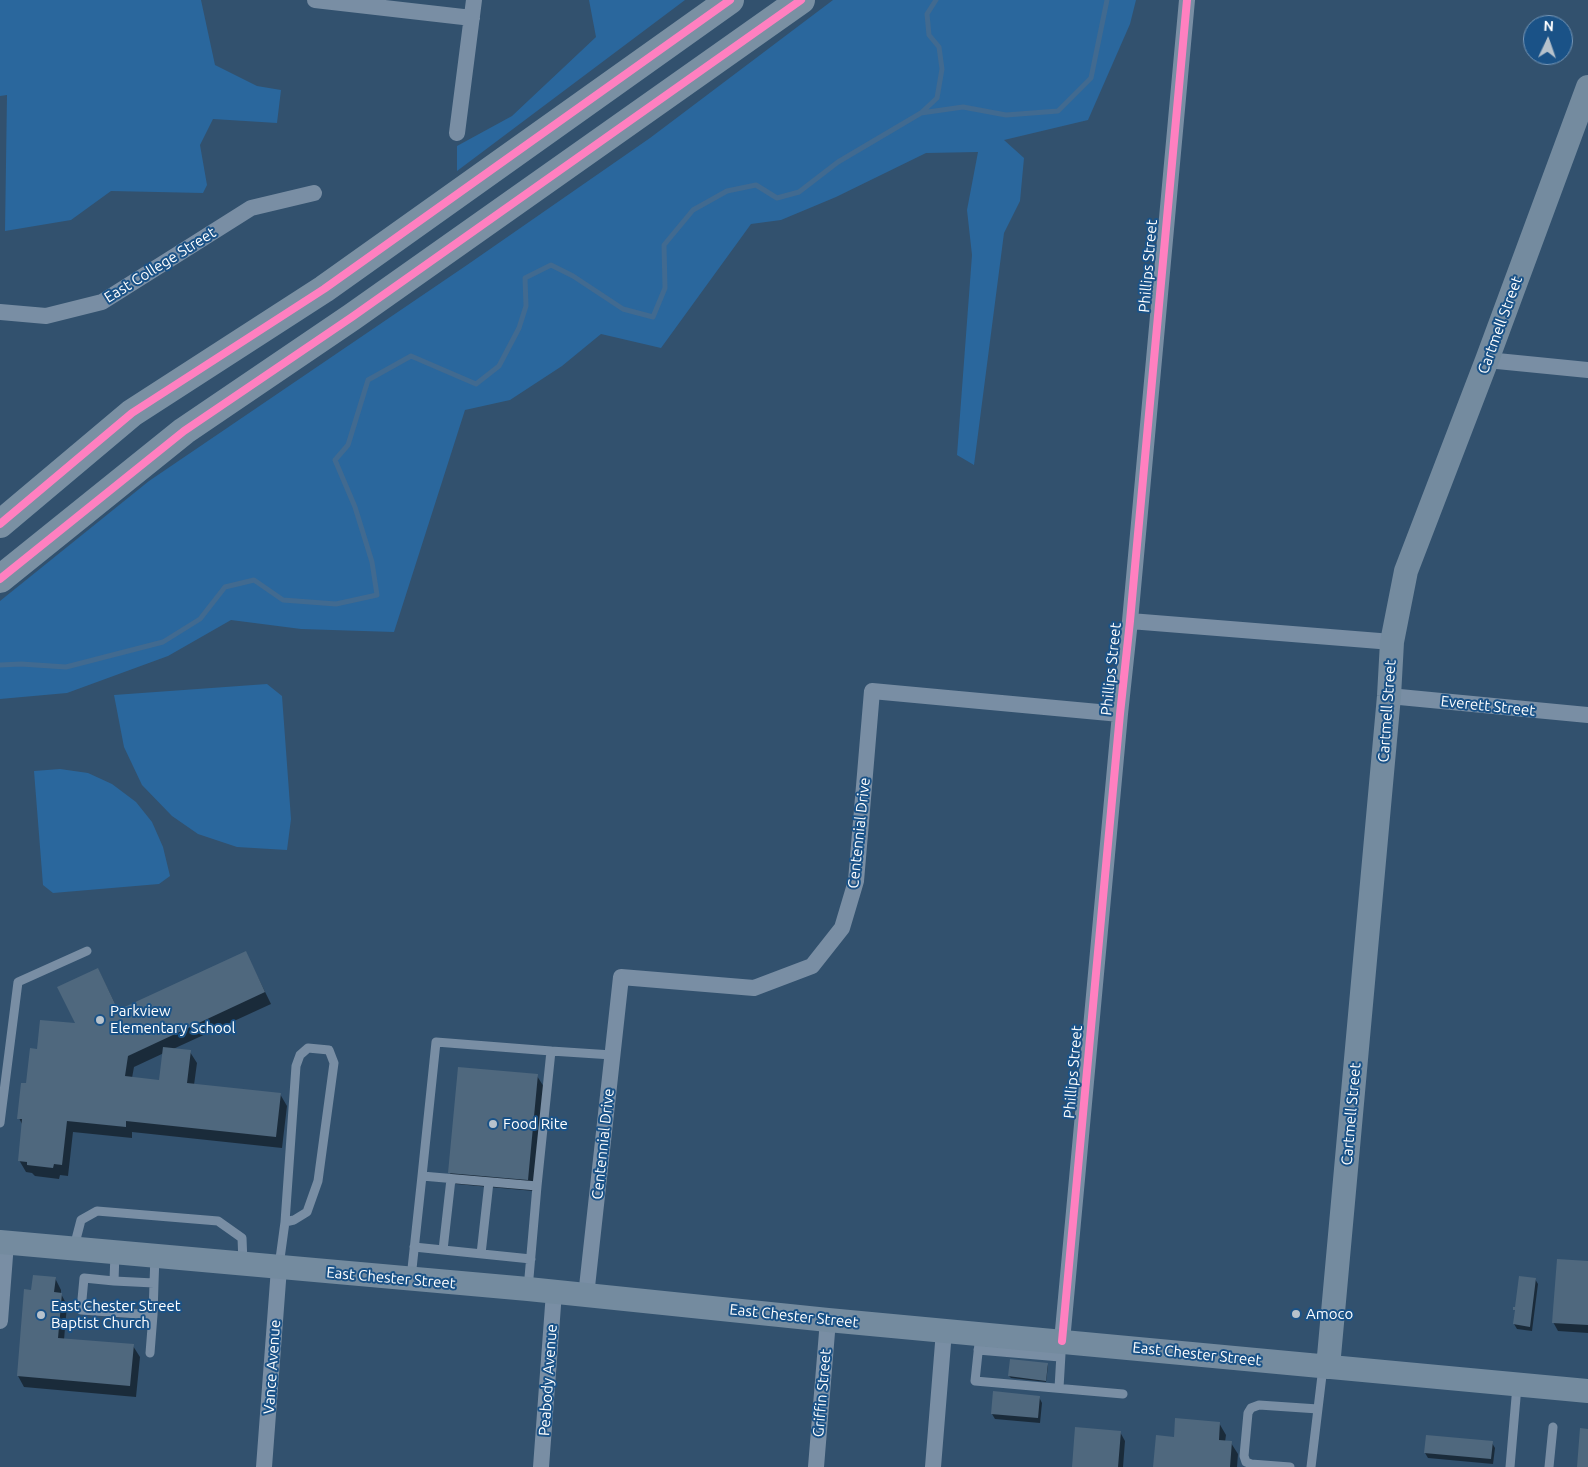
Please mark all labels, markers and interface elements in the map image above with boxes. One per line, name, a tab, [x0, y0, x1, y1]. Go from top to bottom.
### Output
north arrow	[1523, 15, 1573, 65]
text: N	[1543, 18, 1554, 34]
street label: Phillips Street	[1135, 219, 1161, 313]
street label: East College Street	[101, 223, 219, 307]
street label: Cartmell Street	[1474, 274, 1526, 376]
street label: Phillips Street	[1097, 622, 1125, 716]
street label: Cartmell Street	[1374, 659, 1400, 763]
street label: Everett Street	[1440, 692, 1536, 720]
street label: Centennial Drive	[844, 777, 874, 889]
place label: Parkview Elementary School	[110, 1002, 236, 1037]
marker: Parkview Elementary School	[94, 1014, 106, 1026]
street label: Phillips Street	[1060, 1025, 1086, 1119]
street label: Cartmell Street	[1338, 1062, 1364, 1166]
street label: Centennial Drive	[588, 1088, 618, 1200]
place label: Food Rite	[503, 1115, 568, 1133]
marker: Food Rite	[487, 1118, 499, 1130]
street label: East Chester Street	[326, 1263, 456, 1293]
place label: East Chester Street Baptist Church	[51, 1297, 181, 1332]
street label: East Chester Street	[729, 1300, 859, 1332]
place label: Amoco	[1306, 1305, 1353, 1323]
marker: Amoco	[1290, 1308, 1302, 1320]
marker: East Chester Street Baptist Church	[35, 1309, 47, 1321]
street label: Vance Avenue	[260, 1319, 284, 1415]
street label: Peabody Avenue	[535, 1323, 561, 1437]
street label: East Chester Street	[1132, 1338, 1262, 1370]
street label: Griffin Street	[809, 1348, 835, 1438]

